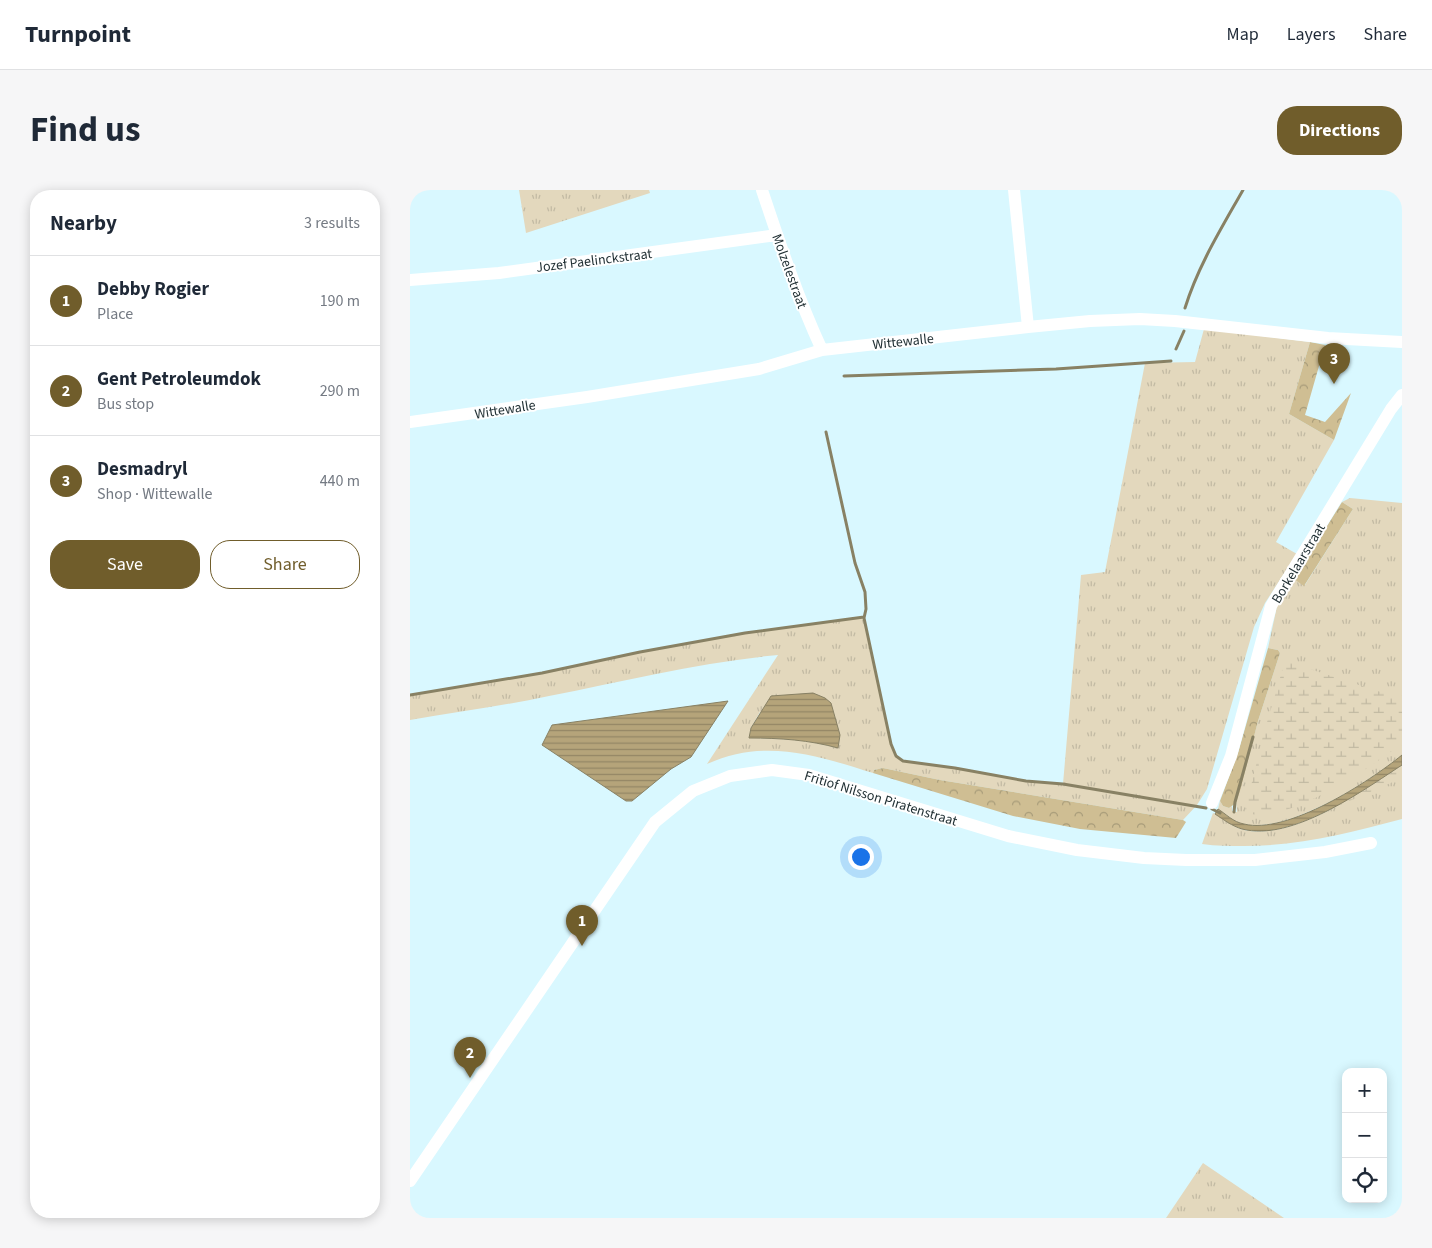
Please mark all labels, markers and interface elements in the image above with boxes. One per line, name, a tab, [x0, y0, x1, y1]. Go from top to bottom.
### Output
text: Turnpoint	[25, 17, 131, 52]
text: Map	[1227, 22, 1259, 47]
text: Layers	[1287, 22, 1336, 47]
text: Share	[1364, 22, 1407, 47]
text: Find us	[30, 105, 140, 155]
button: Directions	[1277, 106, 1402, 155]
text: Nearby	[50, 208, 117, 238]
text: 3 results	[304, 212, 360, 234]
street label: Molzelestraat	[766, 231, 812, 312]
street label: Jozef Paelinckstraat	[535, 244, 653, 278]
text: Debby Rogier	[97, 276, 209, 303]
text: 1	[62, 290, 70, 312]
text: 190 m	[320, 290, 360, 312]
text: Place	[97, 303, 133, 325]
street label: Wittewalle	[871, 329, 935, 355]
pin: 3	[1318, 343, 1350, 384]
text: Gent Petroleumdok	[97, 366, 261, 393]
text: 2	[62, 380, 70, 402]
text: 290 m	[320, 380, 360, 402]
text: Bus stop	[97, 393, 154, 415]
street label: Wittewalle	[473, 395, 537, 425]
text: Desmadryl	[97, 456, 188, 483]
text: 3	[62, 470, 70, 492]
text: 440 m	[320, 470, 360, 492]
text: Shop · Wittewalle	[97, 483, 213, 505]
street label: Borkelaarstraat	[1267, 519, 1331, 607]
button: Save	[50, 540, 200, 589]
button: Share	[210, 540, 360, 589]
street label: Fritiof Nilsson Piratenstraat	[802, 766, 960, 832]
your location	[848, 844, 874, 870]
pin: 1	[566, 905, 598, 946]
pin: 2	[454, 1037, 486, 1078]
map controls	[1342, 1068, 1387, 1203]
button: +	[1342, 1068, 1387, 1113]
button: −	[1342, 1113, 1387, 1158]
button: locate	[1342, 1158, 1387, 1203]

